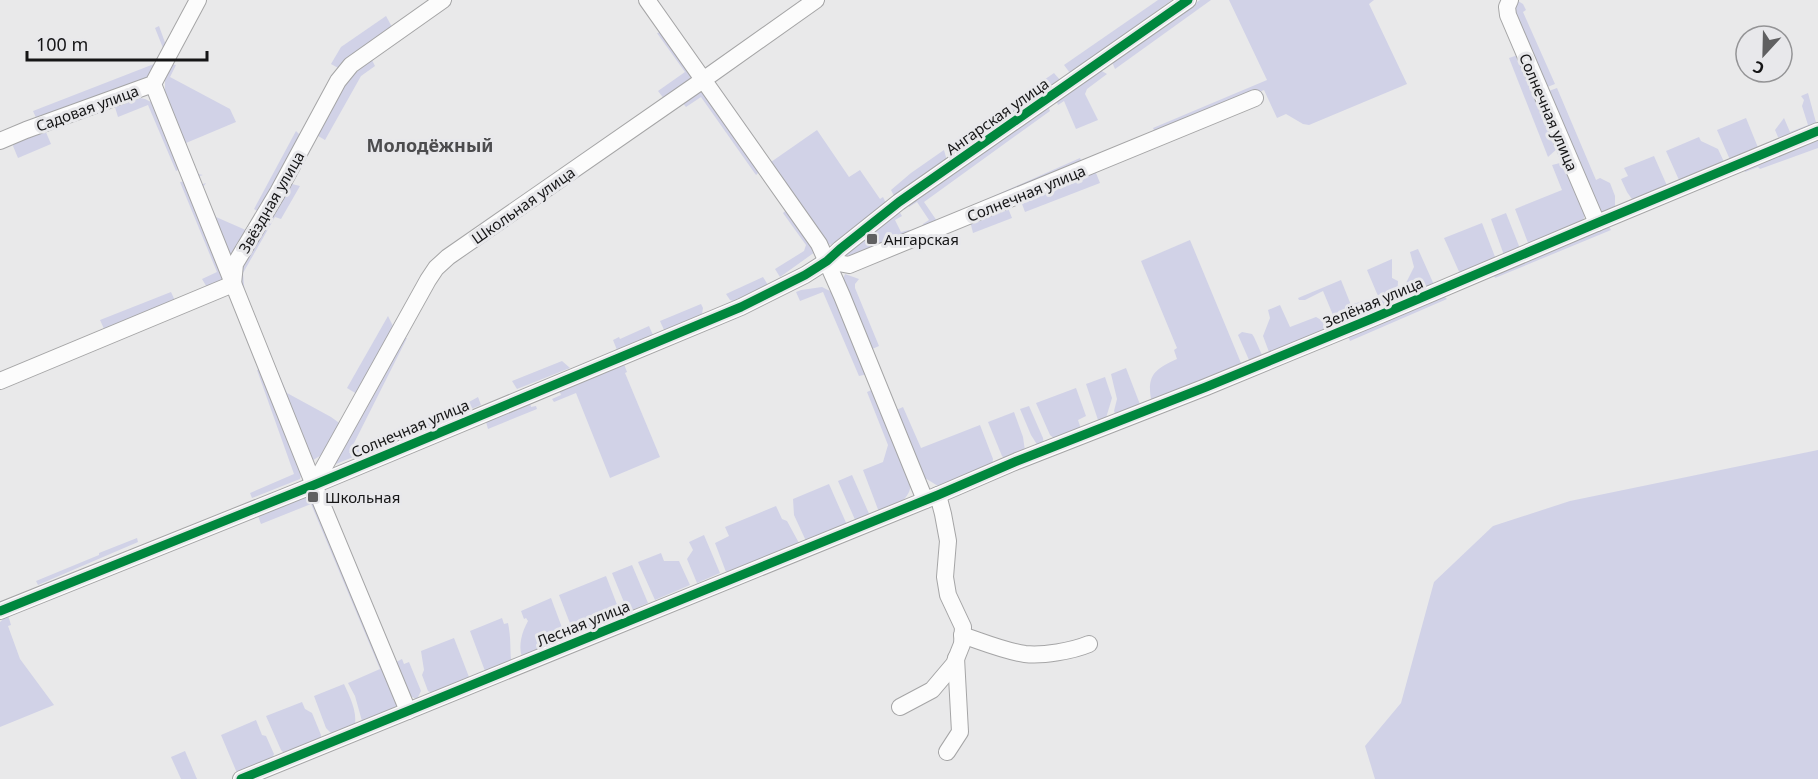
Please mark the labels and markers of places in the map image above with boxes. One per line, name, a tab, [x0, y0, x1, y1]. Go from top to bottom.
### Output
place label: Ангарская	[884, 229, 959, 249]
marker: Ангарская	[865, 232, 879, 246]
place label: Школьная	[325, 487, 400, 507]
marker: Школьная	[306, 490, 320, 504]

